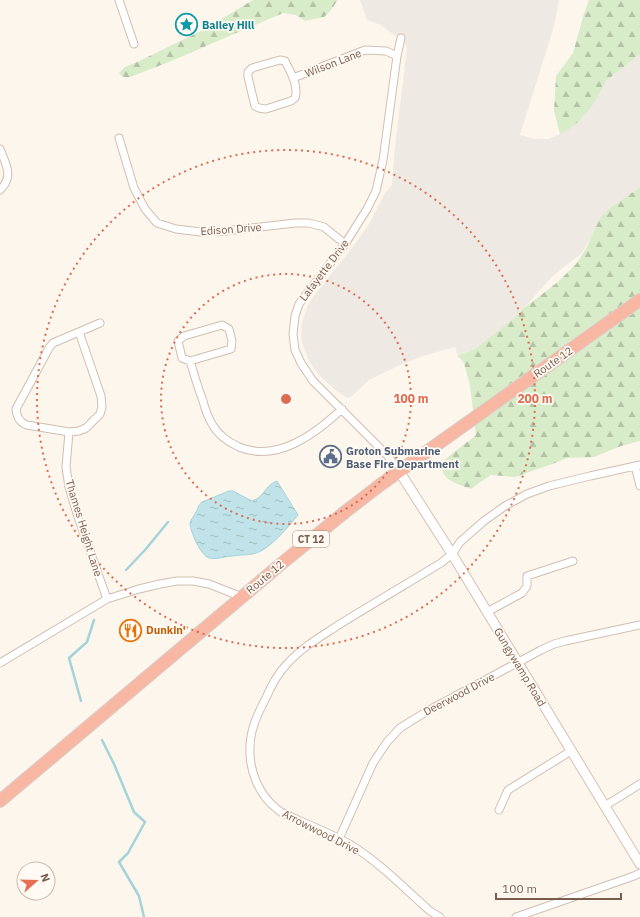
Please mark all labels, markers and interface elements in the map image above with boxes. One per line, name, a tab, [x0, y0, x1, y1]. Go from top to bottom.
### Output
place icon: Bailey Hill	[174, 12, 200, 38]
place label: Bailey Hill	[202, 18, 255, 32]
street label: Wilson Lane	[303, 46, 363, 80]
street label: Edison Drive	[200, 220, 262, 238]
street label: Lafayette Drive	[296, 236, 352, 304]
street label: Route 12	[531, 343, 575, 381]
text: 100 m	[393, 391, 429, 406]
text: 200 m	[517, 391, 553, 406]
centre of rings	[279, 392, 293, 406]
public building icon: Groton Submarine Base Fire Department	[317, 444, 343, 470]
place label: Groton Submarine Base Fire Department	[346, 444, 459, 471]
street label: Thames Height Lane	[63, 478, 105, 578]
road number: CT 12	[293, 531, 329, 547]
street label: Route 12	[243, 557, 287, 597]
restaurant icon: Dunkin'	[117, 617, 143, 643]
place label: Dunkin'	[146, 623, 186, 637]
street label: Gungywamp Road	[491, 625, 549, 709]
street label: Deerwood Drive	[421, 669, 497, 719]
street label: Arrowwood Drive	[280, 807, 362, 857]
north arrow	[16, 861, 56, 901]
text: N	[37, 871, 53, 884]
scale bar	[496, 875, 621, 901]
text: 100 m	[502, 881, 537, 896]

